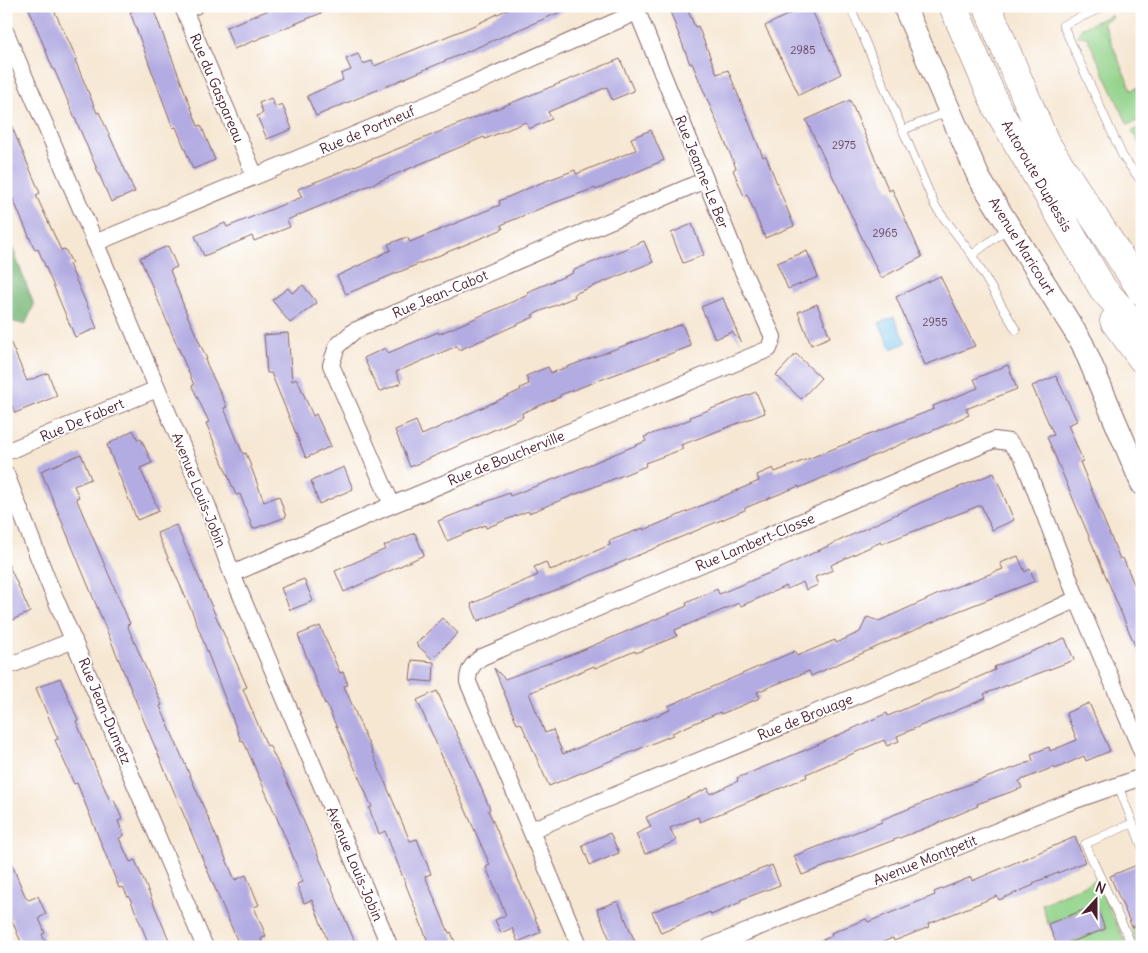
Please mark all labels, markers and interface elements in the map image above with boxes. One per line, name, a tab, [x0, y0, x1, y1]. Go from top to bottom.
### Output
street label: Rue du Gaspareau	[186, 31, 248, 145]
house number: 2985	[790, 43, 816, 57]
street label: Rue de Portneuf	[317, 102, 418, 158]
street label: Rue Jeanne-Le Ber	[671, 113, 733, 232]
street label: Autoroute Duplessis	[998, 117, 1076, 235]
house number: 2975	[832, 138, 856, 152]
street label: Avenue Maricourt	[985, 194, 1059, 298]
house number: 2965	[872, 226, 898, 240]
street label: Rue Jean-Cabot	[390, 266, 491, 322]
house number: 2955	[922, 315, 948, 329]
street label: Rue De Fabert	[37, 394, 127, 446]
street label: Rue de Boucherville	[445, 426, 567, 490]
street label: Avenue Louis-Jobin	[168, 430, 230, 550]
street label: Rue Lambert-Closse	[693, 509, 817, 575]
street label: Rue Jean-Dumetz	[74, 655, 136, 767]
street label: Rue de Brouage	[755, 690, 855, 744]
street label: Avenue Louis-Jobin	[323, 804, 387, 924]
street label: Avenue Montpetit	[871, 831, 980, 889]
north arrow	[1070, 876, 1120, 926]
text: N	[1093, 878, 1108, 898]

